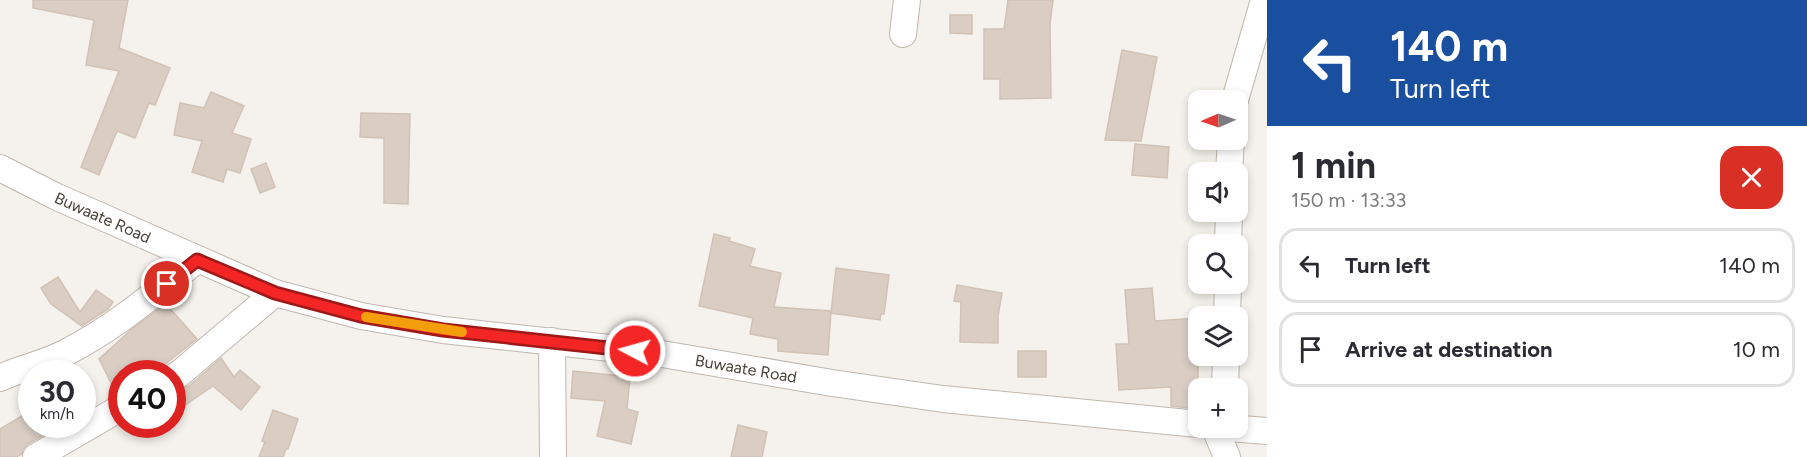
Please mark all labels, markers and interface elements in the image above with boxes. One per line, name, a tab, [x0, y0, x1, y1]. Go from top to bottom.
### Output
text: 140 m	[1390, 21, 1508, 72]
icon: left	[1291, 24, 1369, 102]
text: Turn left	[1390, 72, 1490, 105]
north arrow	[1188, 90, 1248, 150]
map controls	[1188, 90, 1248, 438]
text: 1 min	[1291, 144, 1376, 187]
button: close	[1720, 146, 1783, 209]
button: sound	[1188, 162, 1248, 222]
street label: Buwaate Road	[52, 188, 154, 247]
text: 150 m · 13:33	[1291, 188, 1406, 212]
button: search	[1188, 234, 1248, 294]
icon: left	[1294, 249, 1327, 282]
text: Turn left	[1345, 252, 1431, 279]
text: 140 m	[1719, 252, 1780, 279]
pin	[141, 258, 192, 309]
icon: arrive	[150, 267, 183, 300]
button: layers	[1188, 306, 1248, 366]
position arrow	[603, 319, 667, 383]
icon: arrive	[1294, 333, 1327, 366]
text: Arrive at destination	[1345, 336, 1553, 363]
text: 10 m	[1733, 336, 1780, 363]
street label: Buwaate Road	[694, 351, 798, 387]
speed limit sign: 40	[108, 360, 186, 438]
text: 30	[39, 373, 75, 410]
button: +	[1188, 378, 1248, 438]
text: km/h	[40, 405, 74, 423]

